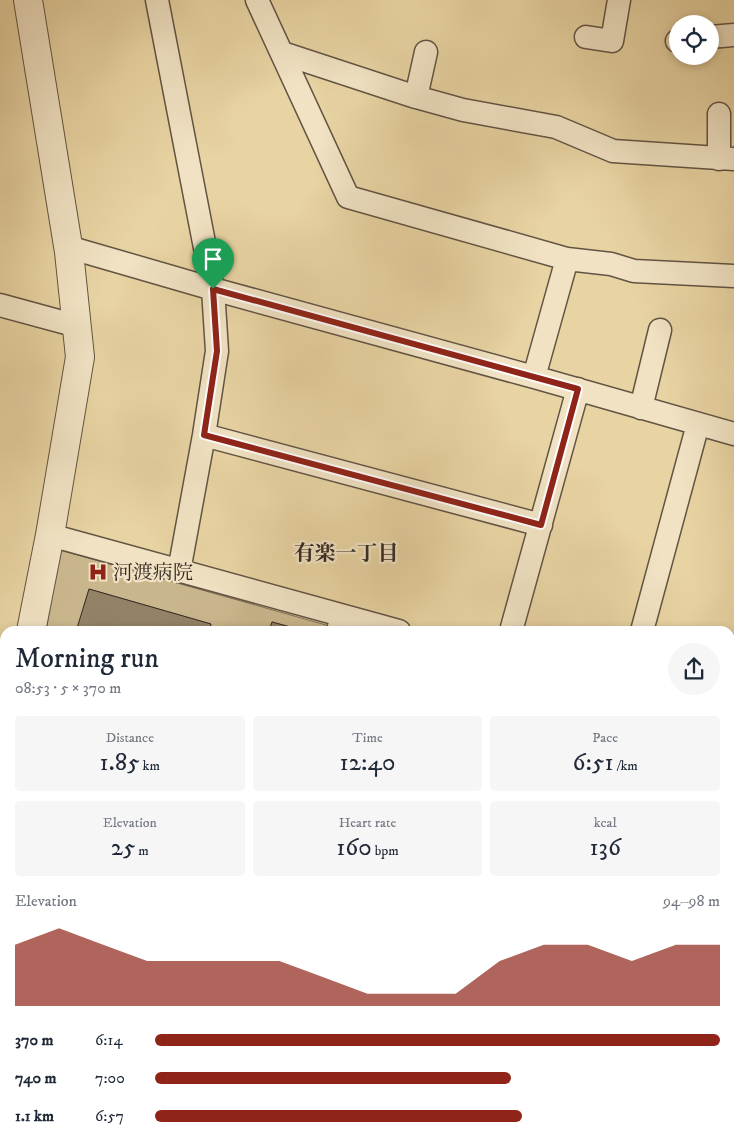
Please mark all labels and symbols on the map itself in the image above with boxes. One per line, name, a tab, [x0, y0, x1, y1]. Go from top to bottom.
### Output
pin	[192, 238, 234, 289]
district label: 有楽一丁目	[294, 541, 399, 567]
hospital icon: 河渡病院	[87, 561, 109, 583]
place label: 河渡病院	[113, 561, 193, 586]

